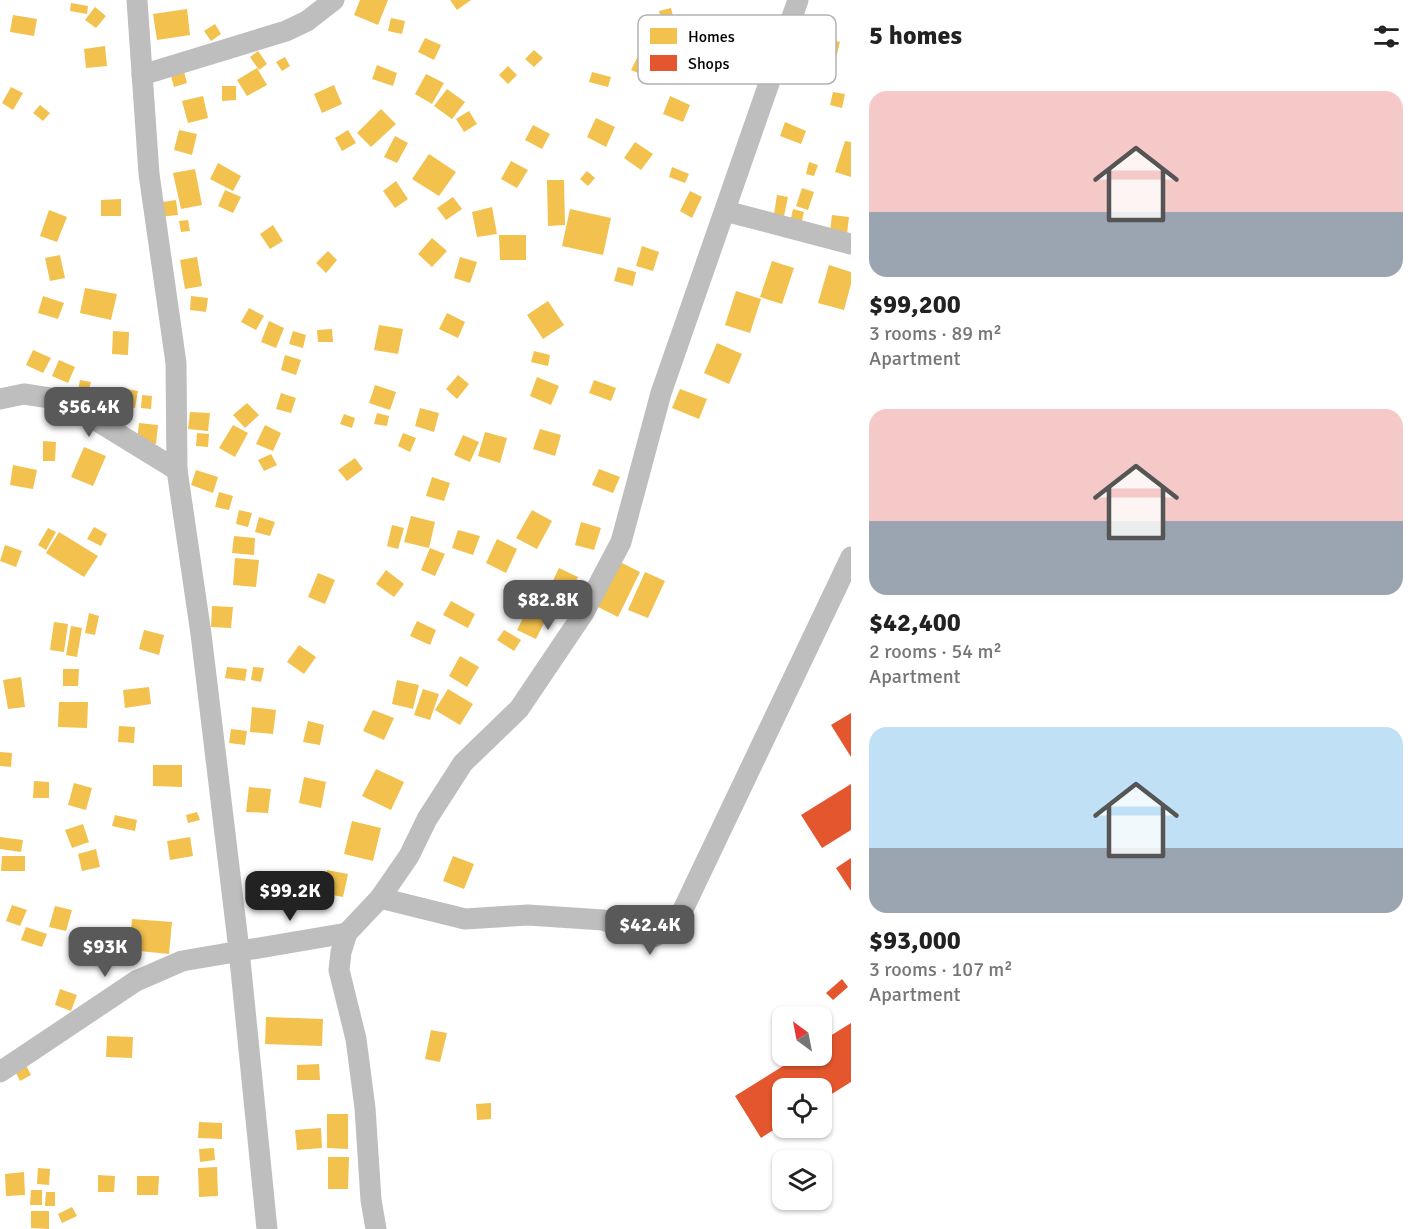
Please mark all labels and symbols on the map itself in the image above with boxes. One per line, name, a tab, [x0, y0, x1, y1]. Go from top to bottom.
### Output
legend	[638, 15, 836, 84]
text: Homes	[688, 27, 735, 47]
text: Shops	[688, 54, 729, 74]
pin: $56.4K	[40, 387, 138, 438]
pin: $82.8K	[499, 580, 597, 631]
pin: $99.2K	[241, 871, 339, 922]
pin: $42.4K	[601, 905, 699, 956]
pin: $93K	[69, 927, 141, 978]
north arrow	[772, 1006, 832, 1066]

